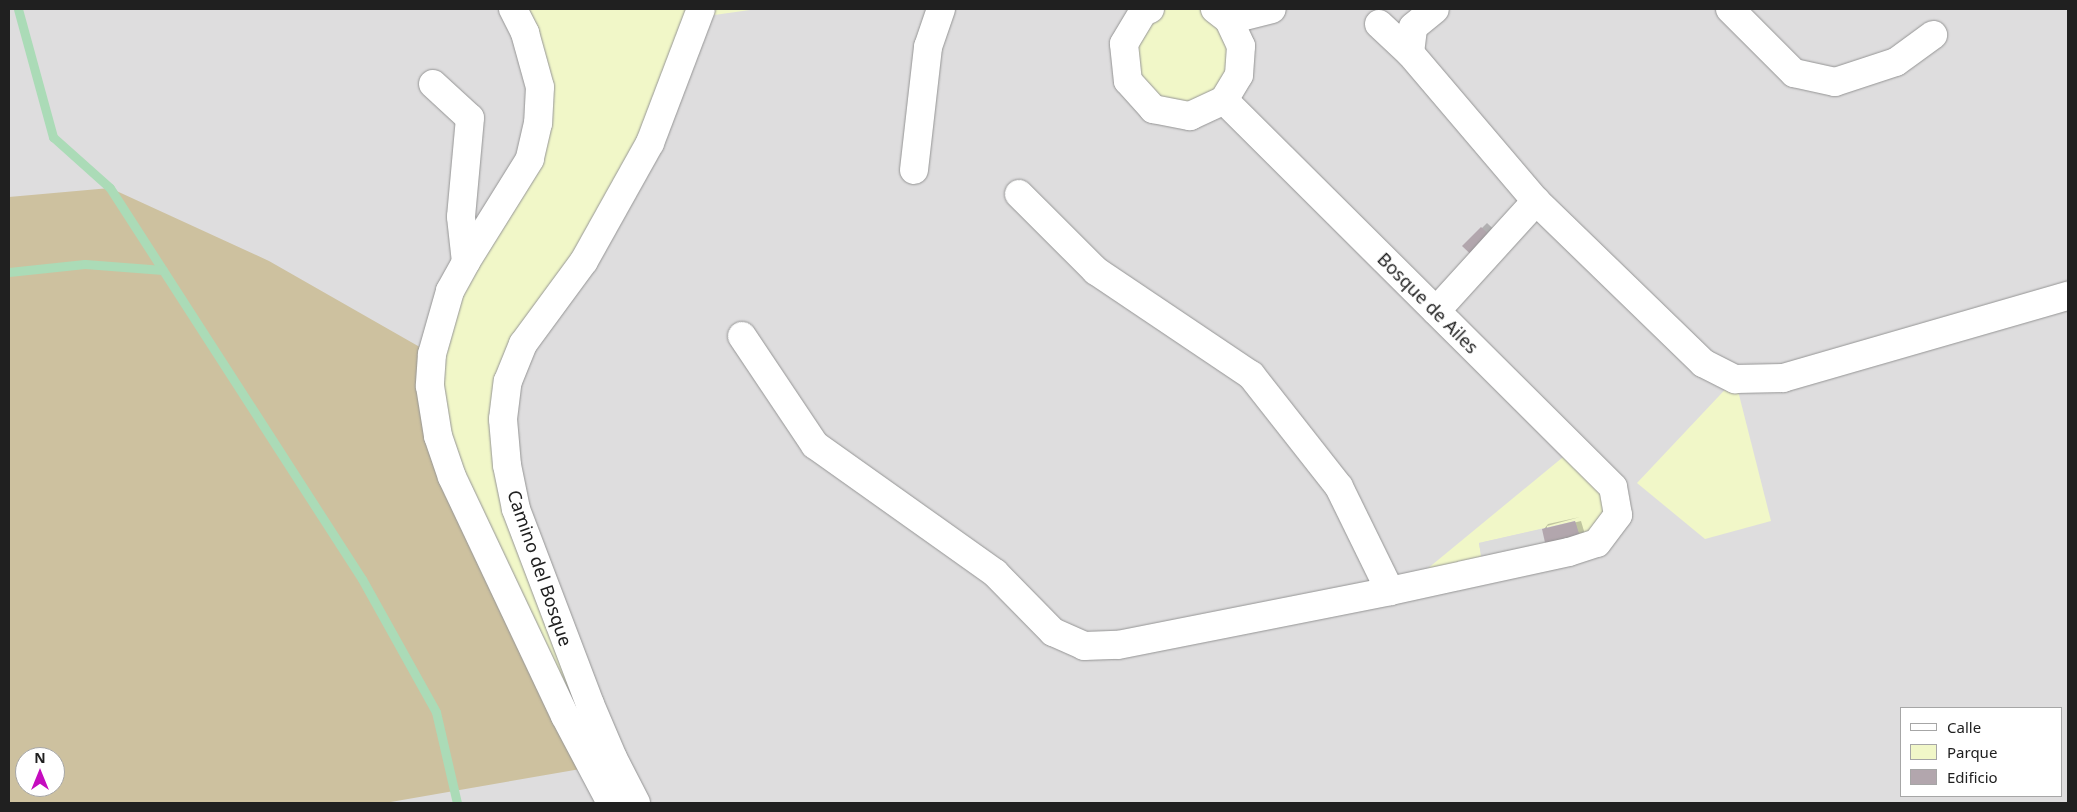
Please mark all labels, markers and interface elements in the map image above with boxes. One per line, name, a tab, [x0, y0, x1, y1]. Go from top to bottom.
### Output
street label: Bosque de Ailes	[1373, 248, 1483, 358]
street label: Camino del Bosque	[503, 487, 577, 649]
legend	[1900, 707, 2062, 797]
text: Calle	[1947, 717, 1981, 737]
text: Parque	[1947, 742, 1997, 762]
north arrow	[15, 747, 65, 797]
text: N	[34, 748, 46, 767]
text: Edificio	[1947, 767, 1998, 787]

